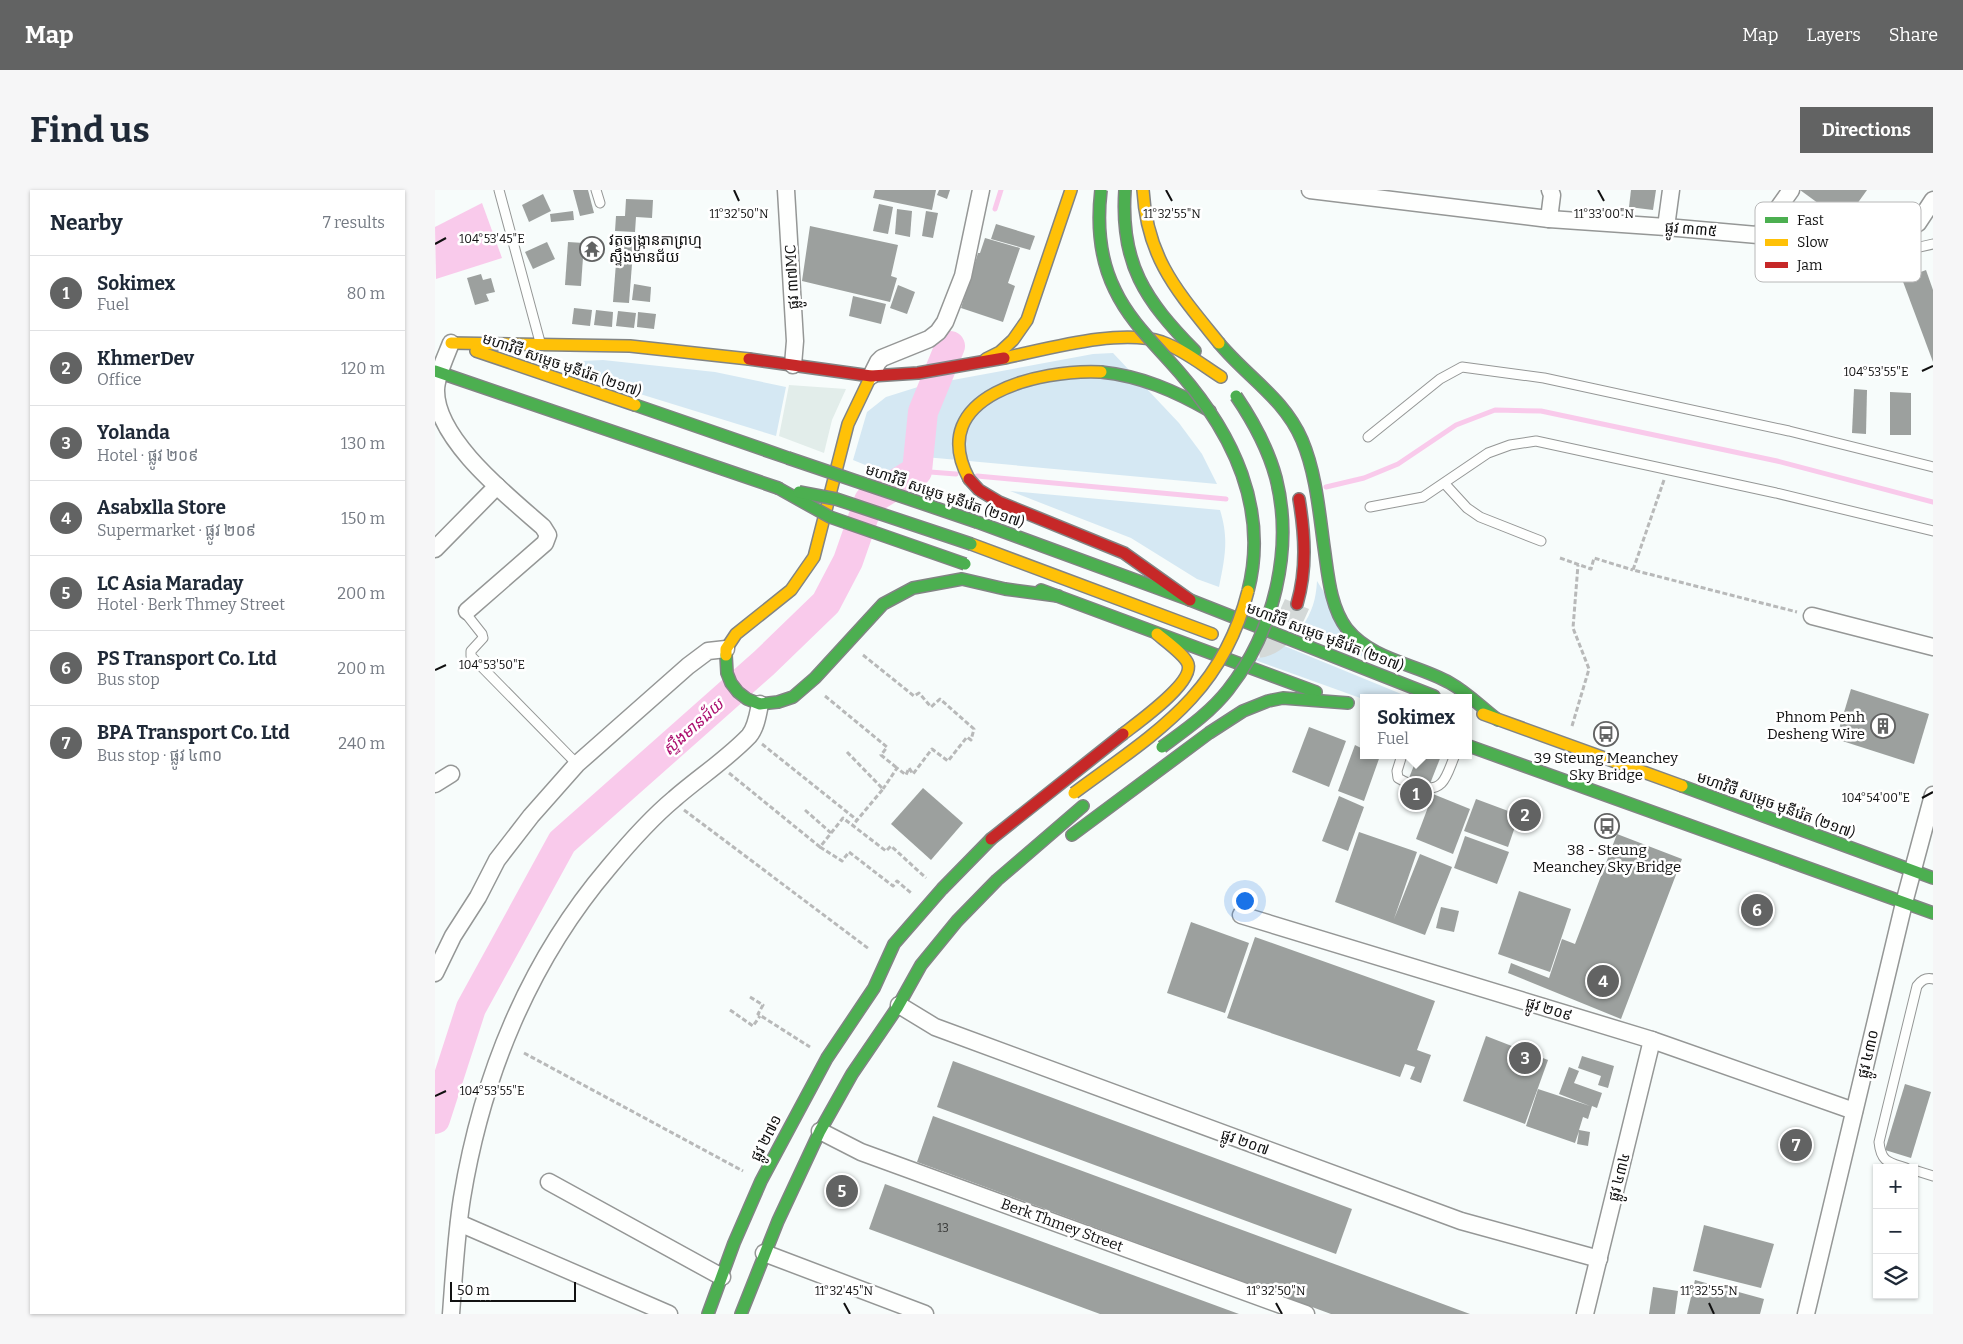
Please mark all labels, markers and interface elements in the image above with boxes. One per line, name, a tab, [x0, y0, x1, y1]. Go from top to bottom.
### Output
text: Map	[25, 21, 74, 49]
text: Map	[1742, 24, 1778, 46]
text: Layers	[1806, 24, 1861, 46]
text: Share	[1889, 24, 1938, 46]
button: Directions	[1800, 107, 1933, 153]
text: Find us	[30, 109, 150, 151]
legend	[1755, 202, 1921, 282]
text: 11°32'50"N	[710, 207, 769, 221]
text: 11°32'55"N	[1143, 207, 1201, 221]
text: 11°33'00"N	[1574, 207, 1634, 221]
text: Nearby	[50, 210, 123, 236]
text: Fast	[1797, 212, 1824, 229]
text: 7 results	[323, 213, 385, 232]
street label: ផ្លូវ ៣៣៥	[1664, 218, 1718, 245]
place label: វត្តចង្ក្រានតាព្រហ្ម ស្ទឹងមានជ័យ	[609, 231, 702, 266]
text: 104°53'45"E	[459, 232, 525, 246]
text: Slow	[1797, 234, 1829, 251]
temple icon: វត្តចង្ក្រានតាព្រហ្ម ស្ទឹងមានជ័យ	[579, 236, 605, 262]
street label: ផ្លូវ ៣៧MC	[781, 244, 807, 310]
text: Jam	[1796, 257, 1823, 274]
text: Sokimex	[97, 272, 175, 295]
text: 1	[63, 284, 69, 303]
text: 80 m	[347, 284, 385, 303]
text: Fuel	[97, 295, 129, 314]
street label: មហាវិថី សម្តេច មុនីរ៉េត (២១៧)	[480, 329, 644, 401]
text: KhmerDev	[97, 347, 194, 370]
text: 2	[61, 359, 71, 378]
text: 120 m	[341, 359, 385, 378]
text: 104°53'55"E	[1844, 365, 1908, 379]
text: Office	[97, 370, 142, 389]
text: Yolanda	[97, 421, 170, 444]
text: 3	[61, 434, 71, 453]
text: 130 m	[341, 434, 385, 453]
text: Hotel · ផ្លូវ ២០៩	[97, 446, 198, 465]
street label: មហាវិថី សម្តេច មុនីរ៉េត (២១៧)	[863, 460, 1027, 532]
text: Asabxlla Store	[97, 496, 226, 519]
text: 4	[61, 509, 71, 528]
text: 150 m	[341, 509, 385, 528]
text: Supermarket · ផ្លូវ ២០៩	[97, 521, 256, 540]
text: LC Asia Maraday	[97, 572, 243, 595]
text: 5	[62, 584, 70, 603]
text: 200 m	[337, 584, 385, 603]
text: Hotel · Berk Thmey Street	[97, 595, 285, 614]
street label: មហាវិថី សម្តេច មុនីរ៉េត (២១៧)	[1244, 598, 1406, 676]
text: PS Transport Co. Ltd	[97, 647, 277, 670]
text: 104°53'50"E	[459, 658, 525, 672]
text: 6	[61, 659, 71, 678]
text: 200 m	[337, 659, 385, 678]
text: Bus stop	[97, 670, 160, 689]
water label: ស្ទឹងមានជ័យ	[658, 693, 729, 760]
popup	[1360, 694, 1472, 759]
text: Sokimex	[1377, 706, 1455, 729]
place label: Phnom Penh Desheng Wire	[1767, 708, 1866, 743]
building icon: Phnom Penh Desheng Wire	[1870, 713, 1896, 739]
text: BPA Transport Co. Ltd	[97, 721, 290, 744]
bus stop icon: 39 Steung Meanchey Sky Bridge	[1593, 721, 1619, 747]
text: Fuel	[1377, 729, 1409, 748]
text: 7	[62, 734, 70, 753]
text: 240 m	[338, 734, 385, 753]
text: Bus stop · ផ្លូវ ៤៣០	[97, 746, 222, 765]
place label: 39 Steung Meanchey Sky Bridge	[1534, 749, 1678, 784]
street label: មហាវិថី សម្តេច មុនីរ៉េត (២១៧)	[1694, 767, 1858, 842]
pin: 1	[1400, 775, 1432, 813]
text: 104°54'00"E	[1842, 791, 1910, 805]
pin: 2	[1509, 796, 1541, 834]
bus stop icon: 38 - Steung Meanchey Sky Bridge	[1594, 813, 1620, 839]
place label: 38 - Steung Meanchey Sky Bridge	[1533, 841, 1681, 876]
your location	[1232, 888, 1258, 914]
pin: 6	[1741, 891, 1773, 929]
pin: 4	[1587, 962, 1619, 1000]
street label: ផ្លូវ ២០៩	[1522, 993, 1574, 1029]
street label: ផ្លូវ ៤៣០	[1854, 1028, 1887, 1081]
pin: 3	[1509, 1039, 1541, 1077]
text: 104°53'55"E	[460, 1084, 524, 1098]
street label: ផ្លូវ ២៧១	[747, 1112, 789, 1166]
street label: ផ្លូវ ២០៧	[1217, 1125, 1272, 1163]
pin: 7	[1780, 1126, 1812, 1164]
street label: ផ្លូវ ៤៣៤	[1604, 1151, 1638, 1204]
map controls	[1873, 1164, 1918, 1299]
button: +	[1873, 1164, 1918, 1209]
pin: 5	[826, 1172, 858, 1210]
street label: Berk Thmey Street	[998, 1194, 1126, 1256]
button: −	[1873, 1209, 1918, 1254]
house number: 13	[937, 1221, 949, 1235]
button: layers	[1873, 1254, 1918, 1299]
scale bar	[450, 1279, 576, 1302]
text: 50 m	[457, 1282, 490, 1299]
text: 11°32'45"N	[815, 1284, 874, 1298]
text: 11°32'50"N	[1247, 1284, 1306, 1298]
text: 11°32'55"N	[1680, 1284, 1738, 1298]

